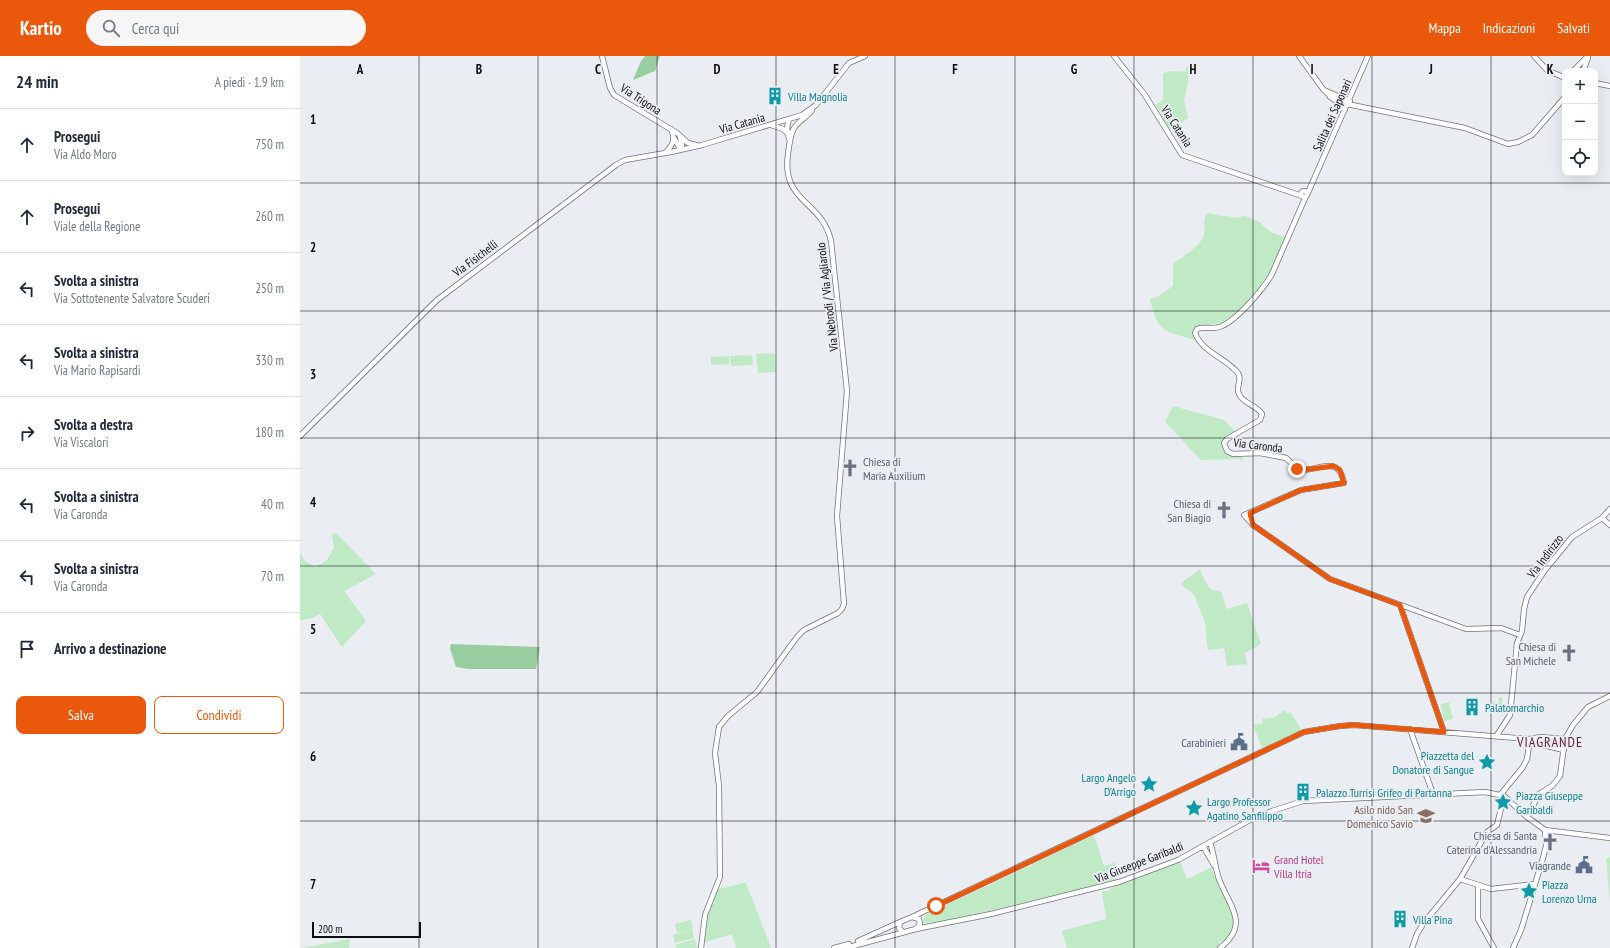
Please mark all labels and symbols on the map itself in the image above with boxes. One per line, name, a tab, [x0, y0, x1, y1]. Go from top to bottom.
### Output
text: A	[356, 61, 364, 78]
text: B	[476, 61, 482, 78]
text: C	[595, 61, 601, 78]
text: D	[714, 61, 721, 78]
text: E	[833, 61, 839, 78]
text: F	[952, 61, 958, 78]
text: G	[1071, 61, 1078, 78]
text: H	[1190, 61, 1197, 78]
text: I	[1310, 61, 1314, 78]
text: J	[1428, 61, 1433, 78]
text: K	[1547, 61, 1554, 78]
street label: Salita dei Saponari	[1309, 77, 1355, 153]
street label: Via Trigona	[617, 80, 664, 118]
building icon: Villa Magnolia	[765, 86, 785, 106]
place label: Villa Magnolia	[787, 89, 848, 104]
street label: Via Catania	[1158, 102, 1196, 150]
street label: Via Catania	[717, 109, 767, 137]
text: 1	[310, 111, 316, 128]
street label: Via Fisichelli	[449, 236, 500, 280]
text: 2	[310, 239, 316, 256]
street label: Via Nebrodi / Via Agliarolo	[813, 242, 841, 353]
text: 3	[310, 366, 316, 383]
street label: Via Caronda	[1232, 434, 1284, 455]
place label: Chiesa di Maria Auxilium	[863, 454, 925, 483]
church icon: Chiesa di Maria Auxilium	[840, 458, 860, 478]
route end	[1288, 460, 1306, 478]
text: 4	[310, 494, 317, 511]
place label: Chiesa di San Biagio	[1167, 496, 1211, 525]
church icon: Chiesa di San Biagio	[1214, 500, 1234, 520]
street label: Via Indirizzo	[1523, 531, 1566, 582]
text: 5	[310, 621, 316, 638]
place label: Chiesa di San Michele	[1506, 639, 1556, 668]
church icon: Chiesa di San Michele	[1559, 643, 1579, 663]
building icon: Palatomarchio	[1462, 697, 1482, 717]
place label: Palatomarchio	[1485, 700, 1544, 715]
public building icon: Carabinieri	[1229, 732, 1249, 752]
district label: VIAGRANDE	[1516, 733, 1583, 751]
place label: Carabinieri	[1181, 735, 1226, 750]
text: 6	[310, 748, 316, 765]
place label: Piazzetta del Donatore di Sangue	[1392, 748, 1474, 777]
place icon: Piazzetta del Donatore di Sangue	[1477, 752, 1497, 772]
place label: Largo Angelo D'Arrigo	[1081, 770, 1136, 799]
place icon: Largo Angelo D'Arrigo	[1139, 774, 1159, 794]
building icon: Palazzo Turrisi Grifeo di Partanna	[1293, 782, 1313, 802]
place label: Palazzo Turrisi Grifeo di Partanna	[1316, 785, 1452, 800]
place label: Piazza Giuseppe Garibaldi	[1516, 788, 1583, 817]
place icon: Piazza Giuseppe Garibaldi	[1493, 792, 1513, 812]
place label: Largo Professor Agatino Sanfilippo	[1207, 794, 1283, 823]
place icon: Largo Professor Agatino Sanfilippo	[1184, 798, 1204, 818]
place label: Asilo nido San Domenico Savio	[1347, 802, 1413, 831]
school or university icon: Asilo nido San Domenico Savio	[1416, 806, 1436, 826]
place label: Chiesa di Santa Caterina d'Alessandria	[1447, 828, 1537, 857]
church icon: Chiesa di Santa Caterina d'Alessandria	[1540, 832, 1560, 852]
street label: Via Giuseppe Garibaldi	[1092, 838, 1185, 886]
place label: Grand Hotel Villa Itria	[1273, 852, 1324, 881]
public building icon: Viagrande	[1574, 855, 1594, 875]
hotel icon: Grand Hotel Villa Itria	[1251, 856, 1271, 876]
place label: Viagrande	[1528, 858, 1571, 873]
text: 7	[310, 876, 316, 893]
place label: Piazza Lorenzo Urna	[1542, 877, 1597, 906]
place icon: Piazza Lorenzo Urna	[1519, 881, 1539, 901]
route start	[927, 897, 945, 915]
building icon: Villa Pina	[1390, 909, 1410, 929]
place label: Villa Pina	[1412, 912, 1452, 927]
scale bar	[312, 920, 421, 939]

